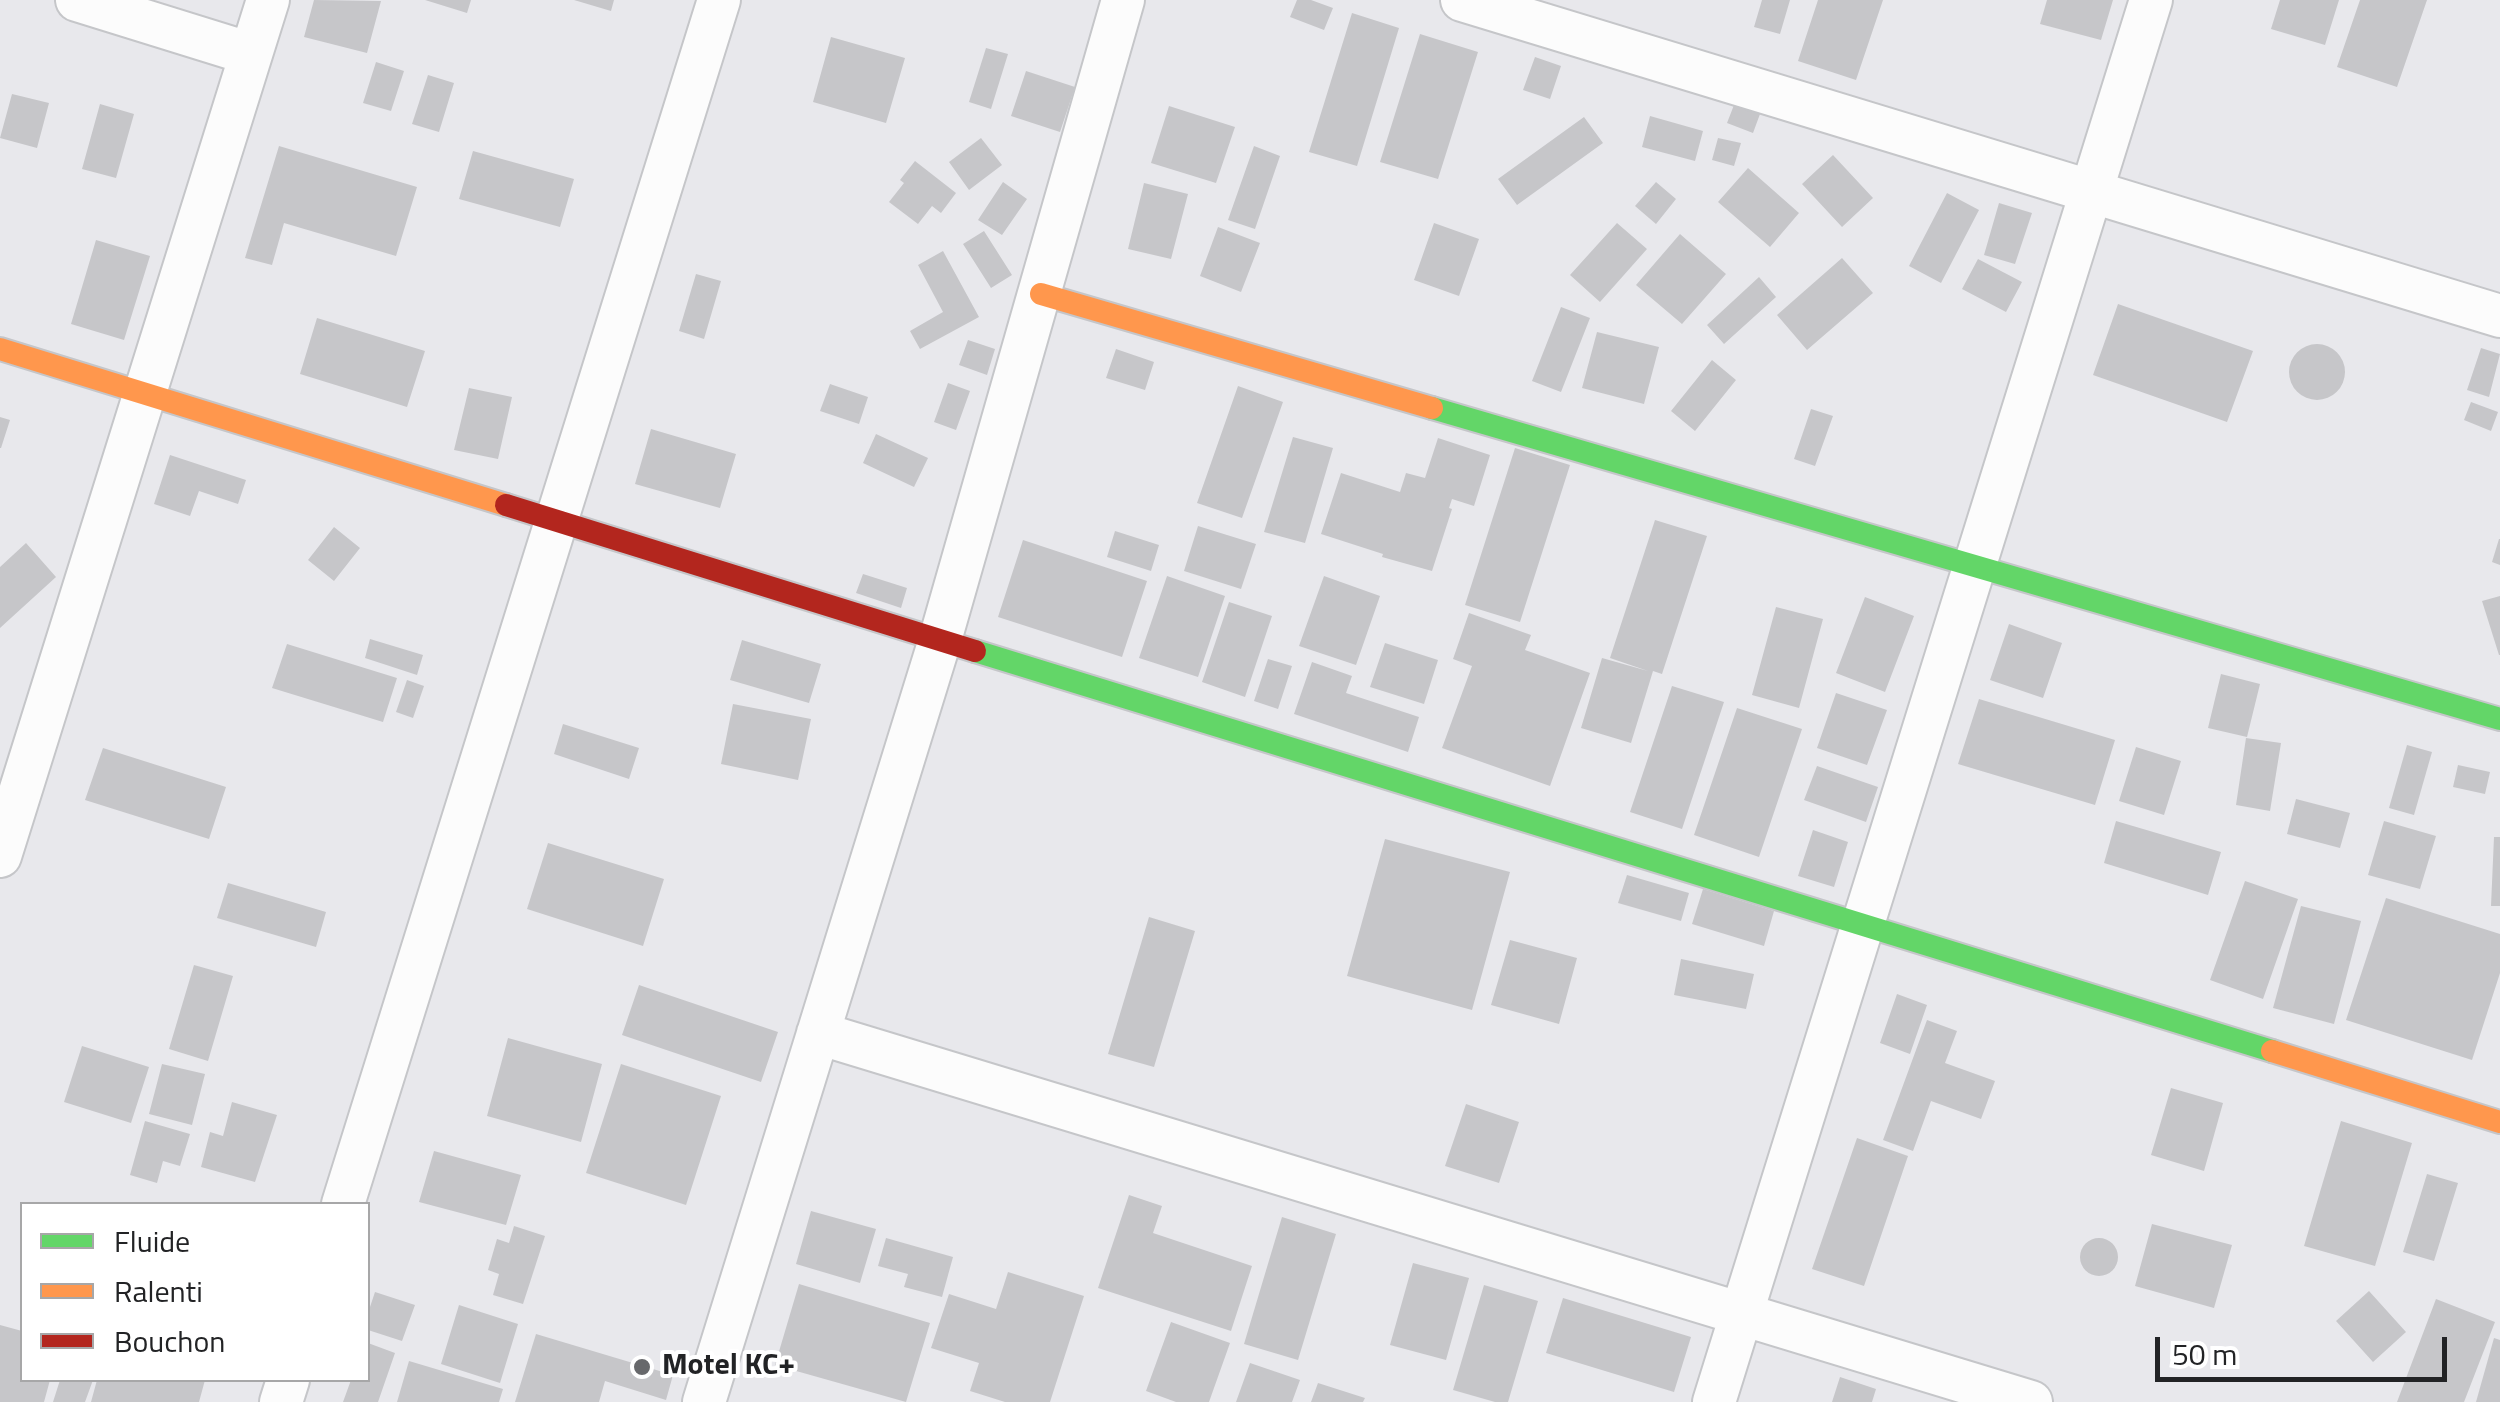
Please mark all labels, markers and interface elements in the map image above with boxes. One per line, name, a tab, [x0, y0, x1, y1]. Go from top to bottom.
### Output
legend	[20, 1202, 370, 1382]
text: Fluide	[114, 1218, 190, 1264]
text: Ralenti	[114, 1268, 203, 1314]
scale bar	[2160, 1317, 2452, 1379]
text: Bouchon	[114, 1318, 225, 1364]
text: 50 m	[2172, 1331, 2237, 1377]
place label: Motel KC+	[662, 1349, 795, 1385]
marker: Motel KC+	[631, 1356, 653, 1378]

